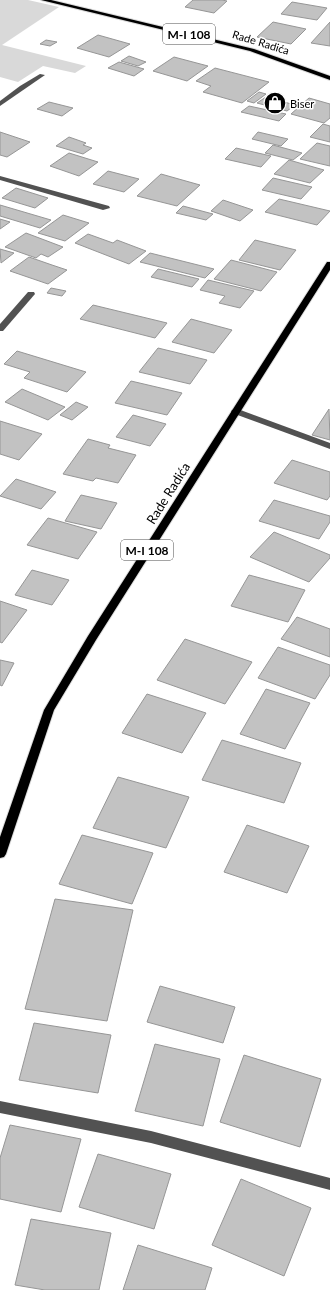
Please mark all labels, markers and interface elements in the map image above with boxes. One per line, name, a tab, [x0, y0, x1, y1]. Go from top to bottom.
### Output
road number: M-I 108	[163, 24, 215, 44]
street label: Rade Radića	[231, 27, 291, 57]
shop icon: Biser	[262, 90, 288, 116]
place label: Biser	[290, 97, 314, 110]
street label: Rade Radića	[143, 459, 193, 527]
road number: M-I 108	[121, 540, 173, 560]

